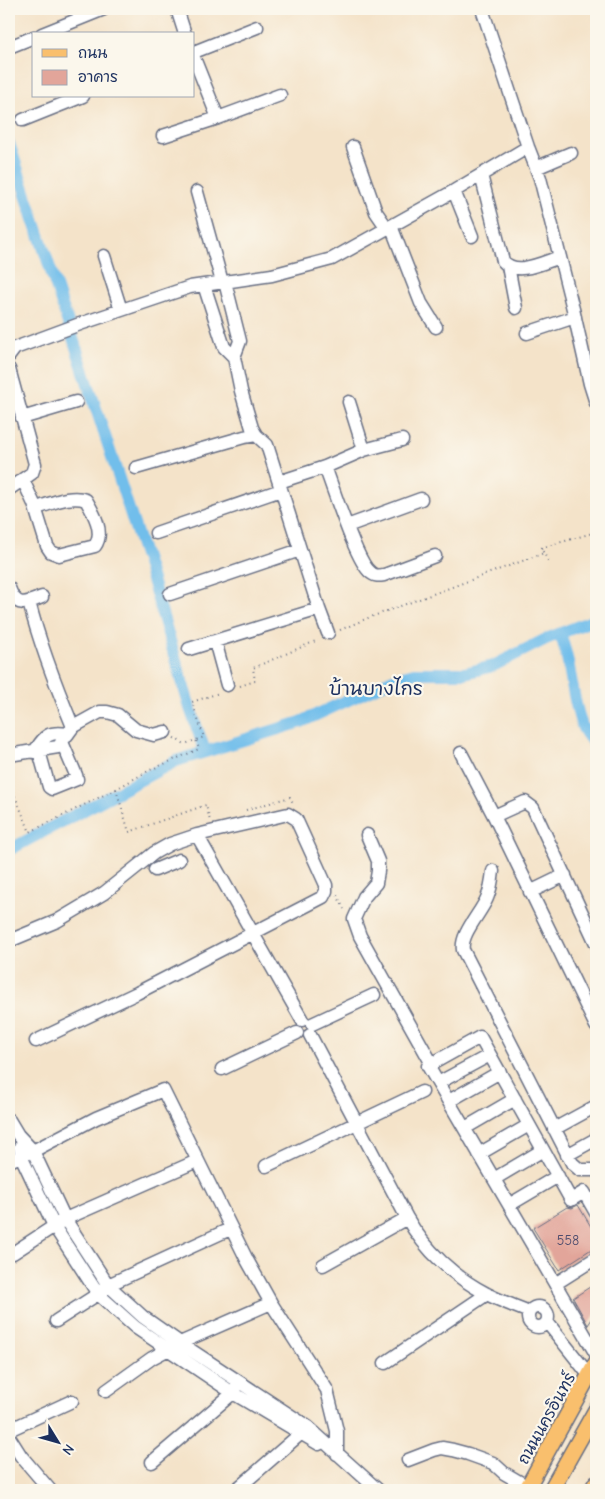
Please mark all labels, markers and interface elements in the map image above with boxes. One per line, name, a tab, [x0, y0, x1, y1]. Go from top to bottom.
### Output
legend	[32, 32, 195, 98]
text: ถนน	[78, 44, 107, 62]
text: อาคาร	[78, 68, 118, 86]
district label: บ้านบางไกร	[329, 676, 423, 700]
house number: 558	[557, 1232, 579, 1249]
street label: ถนนนครอินทร์	[512, 1368, 580, 1467]
north arrow	[32, 1416, 82, 1466]
text: N	[58, 1441, 78, 1458]

